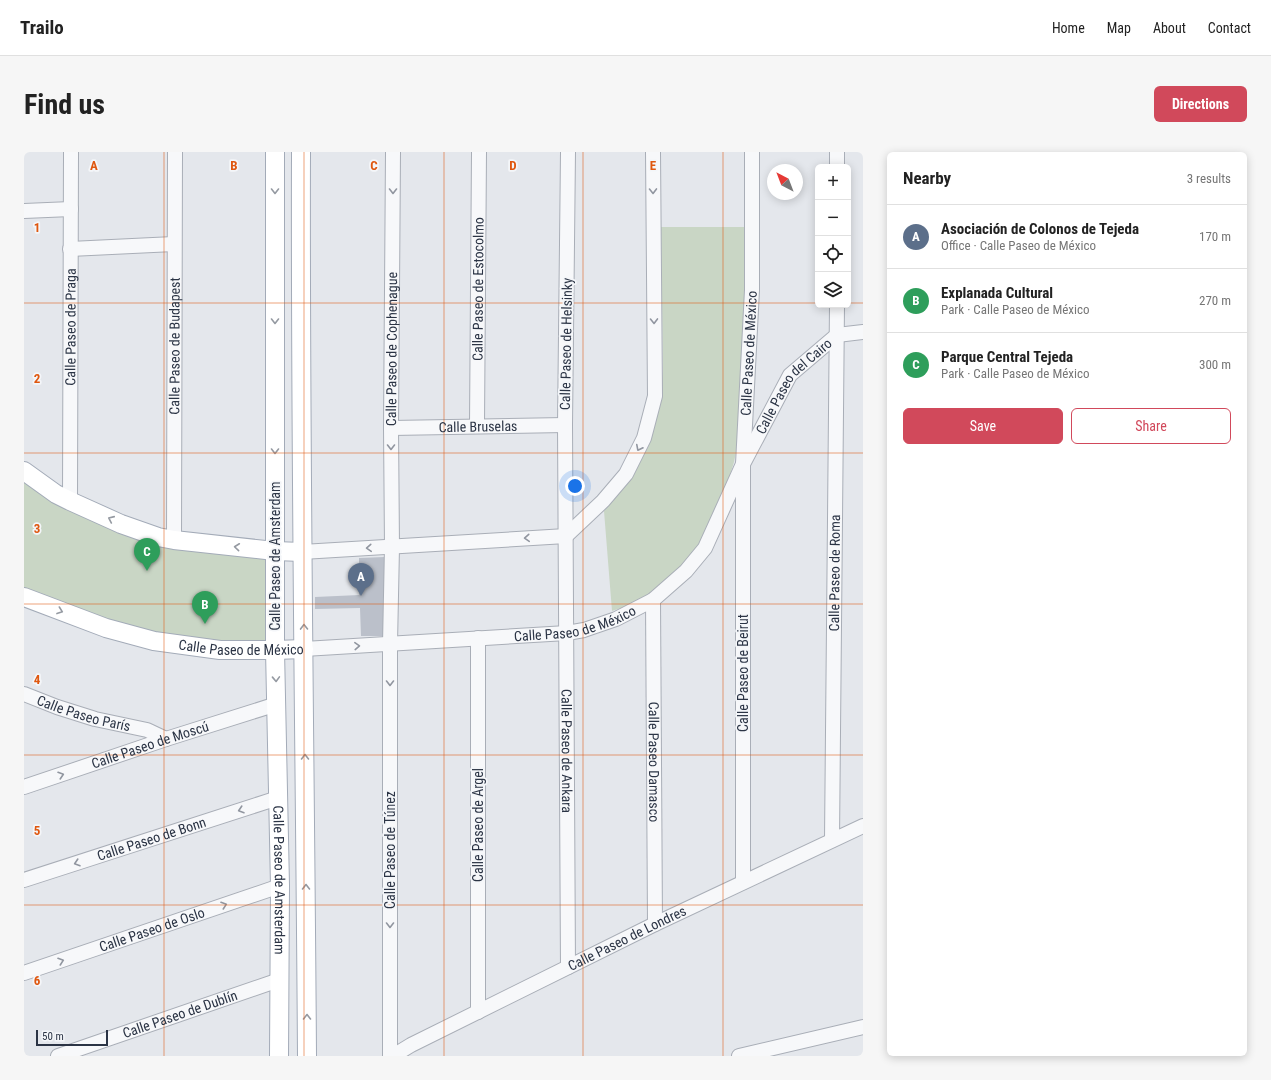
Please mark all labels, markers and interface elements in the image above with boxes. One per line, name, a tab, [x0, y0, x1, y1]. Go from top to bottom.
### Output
text: Trailo	[20, 16, 64, 39]
text: Home	[1052, 20, 1085, 36]
text: Map	[1107, 20, 1131, 36]
text: About	[1153, 20, 1186, 36]
text: Contact	[1208, 20, 1251, 36]
button: Directions	[1154, 86, 1247, 122]
text: Find us	[24, 88, 105, 121]
text: A	[90, 158, 98, 173]
text: B	[230, 158, 238, 173]
text: C	[370, 158, 378, 173]
text: D	[509, 158, 517, 173]
text: E	[650, 158, 657, 173]
north arrow	[767, 164, 803, 200]
map controls	[815, 164, 851, 308]
button: +	[815, 164, 851, 200]
text: Nearby	[903, 168, 951, 188]
text: 3 results	[1187, 171, 1231, 186]
one-way arrow	[271, 188, 279, 194]
one-way arrow	[389, 188, 397, 194]
one-way arrow	[649, 188, 657, 194]
button: −	[815, 200, 851, 236]
street label: Calle Paseo de Estocolmo	[469, 217, 487, 361]
text: 1	[34, 220, 40, 235]
text: Asociación de Colonos de Tejeda	[941, 220, 1139, 238]
text: A	[912, 229, 920, 244]
text: 170 m	[1199, 229, 1231, 244]
button: locate	[815, 236, 851, 272]
text: Office · Calle Paseo de México	[941, 238, 1096, 253]
street label: Calle Paseo de Praga	[62, 268, 79, 386]
street label: Calle Paseo de Cophenague	[383, 271, 400, 426]
button: layers	[815, 272, 851, 308]
street label: Calle Paseo de Budapest	[166, 277, 183, 415]
street label: Calle Paseo de Helsinky	[557, 278, 575, 410]
text: Explanada Cultural	[941, 284, 1053, 302]
street label: Calle Paseo de México	[738, 290, 760, 416]
text: B	[912, 293, 920, 308]
text: 270 m	[1199, 293, 1231, 308]
text: Park · Calle Paseo de México	[941, 302, 1090, 317]
one-way arrow	[271, 318, 279, 324]
one-way arrow	[650, 318, 658, 324]
street label: Calle Paseo del Cairo	[752, 335, 835, 437]
text: Parque Central Tejeda	[941, 348, 1073, 366]
text: C	[912, 357, 920, 372]
text: 300 m	[1199, 357, 1231, 372]
text: Park · Calle Paseo de México	[941, 366, 1090, 381]
text: 2	[34, 371, 41, 386]
button: Save	[903, 408, 1063, 444]
button: Share	[1071, 408, 1231, 444]
street label: Calle Bruselas	[438, 418, 518, 435]
one-way arrow	[387, 444, 395, 450]
one-way arrow	[636, 444, 644, 452]
one-way arrow	[271, 448, 279, 454]
your location	[565, 476, 585, 496]
street label: Calle Paseo de Amsterdam	[267, 481, 283, 631]
street label: Calle Paseo de Roma	[826, 514, 843, 632]
one-way arrow	[107, 516, 115, 524]
text: 3	[34, 521, 40, 536]
one-way arrow	[524, 534, 530, 543]
pin: C	[134, 538, 160, 571]
one-way arrow	[234, 543, 240, 552]
one-way arrow	[366, 544, 372, 553]
pin: A	[348, 563, 374, 596]
pin: B	[192, 591, 218, 624]
street label: Calle Paseo de México	[514, 602, 638, 644]
one-way arrow	[57, 607, 64, 615]
street label: Calle Paseo de Beirut	[735, 614, 751, 732]
one-way arrow	[300, 624, 308, 630]
street label: Calle Paseo de México	[178, 636, 304, 658]
one-way arrow	[354, 641, 360, 650]
text: 4	[34, 672, 41, 687]
one-way arrow	[272, 676, 280, 682]
one-way arrow	[386, 680, 394, 686]
street label: Calle Paseo de Ankara	[558, 689, 575, 813]
street label: Calle Paseo París	[35, 692, 132, 734]
street label: Calle Paseo Damasco	[646, 702, 662, 822]
street label: Calle Paseo de Moscú	[89, 718, 211, 772]
one-way arrow	[301, 754, 309, 760]
street label: Calle Paseo de Argel	[470, 768, 486, 882]
one-way arrow	[58, 771, 65, 780]
street label: Calle Paseo de Túnez	[382, 791, 398, 909]
one-way arrow	[238, 805, 245, 813]
street label: Calle Paseo de Amsterdam	[270, 805, 288, 955]
street label: Calle Paseo de Bonn	[95, 814, 208, 864]
text: 5	[34, 823, 41, 838]
one-way arrow	[74, 858, 81, 866]
one-way arrow	[302, 884, 310, 890]
one-way arrow	[220, 902, 227, 910]
street label: Calle Paseo de Londres	[565, 903, 689, 974]
street label: Calle Paseo de Oslo	[97, 904, 207, 955]
one-way arrow	[386, 922, 394, 928]
one-way arrow	[57, 957, 64, 966]
text: 6	[34, 973, 41, 988]
street label: Calle Paseo de Dublín	[121, 987, 239, 1041]
one-way arrow	[303, 1014, 311, 1020]
scale bar	[36, 1028, 108, 1047]
text: 50 m	[42, 1030, 64, 1043]

